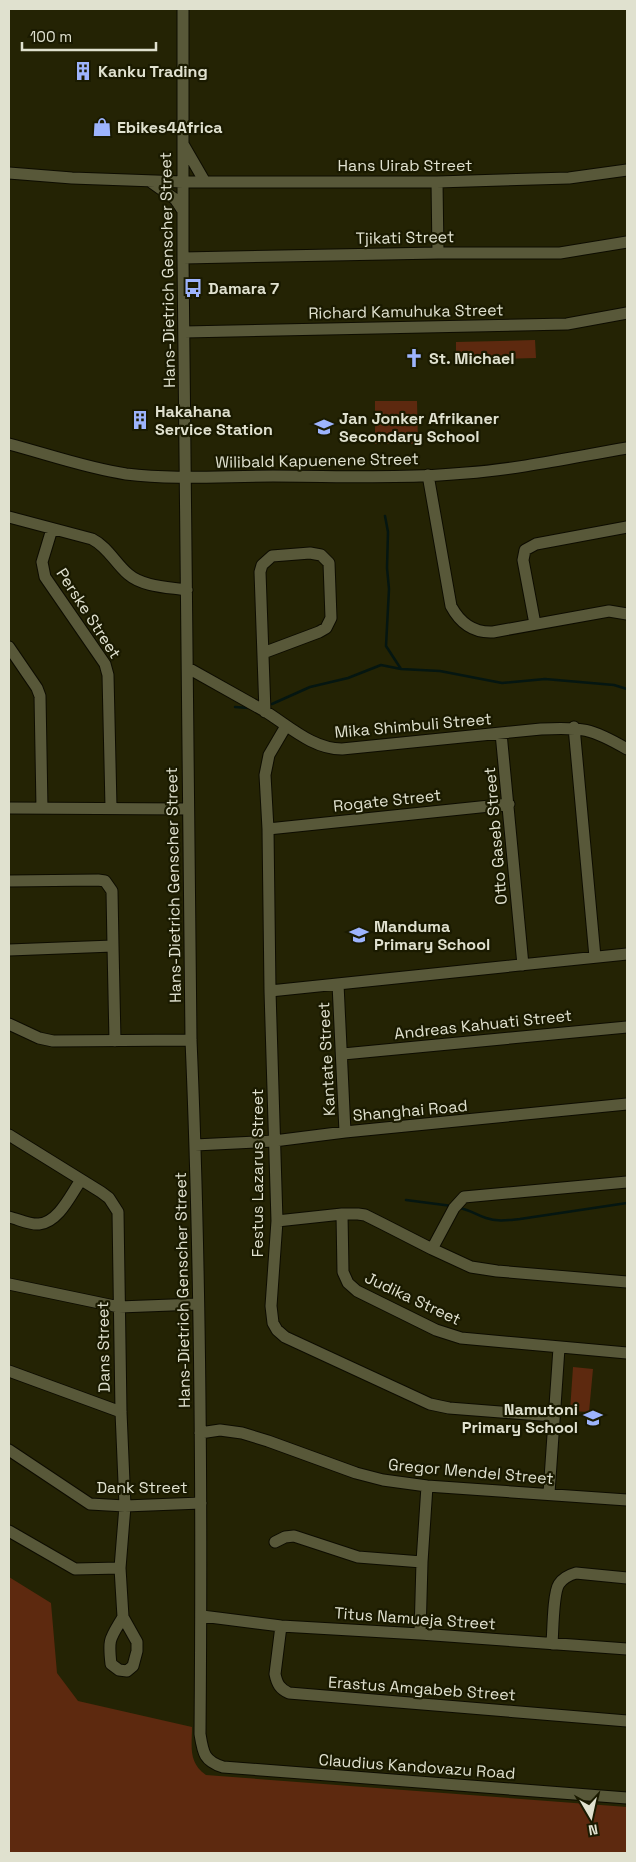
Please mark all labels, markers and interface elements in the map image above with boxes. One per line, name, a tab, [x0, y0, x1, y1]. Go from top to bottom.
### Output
scale bar	[22, 20, 156, 52]
text: 100 m	[30, 27, 72, 46]
building icon: Kanku Trading	[72, 60, 94, 82]
place label: Kanku Trading	[98, 61, 208, 82]
shop icon: Ebikes4Africa	[91, 116, 113, 138]
place label: Ebikes4Africa	[117, 117, 223, 138]
street label: Hans-Dietrich Genscher Street	[155, 152, 180, 388]
street label: Hans Uirab Street	[338, 155, 472, 176]
street label: Tjikati Street	[356, 226, 454, 249]
bus stop icon: Damara 7	[182, 277, 204, 299]
place label: Damara 7	[208, 278, 279, 299]
street label: Richard Kamuhuka Street	[308, 299, 504, 324]
church icon: St. Michael	[403, 347, 425, 369]
place label: St. Michael	[429, 348, 515, 369]
place label: Hakahana Service Station	[155, 401, 273, 440]
place label: Jan Jonker Afrikaner Secondary School	[339, 408, 499, 447]
building icon: Hakahana Service Station	[129, 409, 151, 431]
school or university icon: Jan Jonker Afrikaner Secondary School	[313, 416, 335, 438]
street label: Wilibald Kapuenene Street	[215, 448, 419, 473]
street label: Perske Street	[52, 564, 126, 663]
street label: Mika Shimbuli Street	[334, 708, 493, 743]
street label: Otto Gaseb Street	[479, 766, 512, 906]
street label: Hans-Dietrich Genscher Street	[161, 767, 186, 1003]
street label: Rogate Street	[332, 784, 442, 817]
place label: Manduma Primary School	[374, 916, 490, 955]
school or university icon: Manduma Primary School	[348, 924, 370, 946]
street label: Kantate Street	[313, 1001, 340, 1116]
street label: Andreas Kahuati Street	[393, 1005, 573, 1044]
street label: Festus Lazarus Street	[247, 1089, 268, 1257]
street label: Shanghai Road	[352, 1095, 468, 1126]
street label: Hans-Dietrich Genscher Street	[170, 1172, 195, 1408]
street label: Judika Street	[361, 1267, 464, 1330]
street label: Dans Street	[92, 1301, 115, 1393]
place label: Namutoni Primary School	[462, 1399, 578, 1438]
school or university icon: Namutoni Primary School	[582, 1407, 604, 1429]
street label: Gregor Mendel Street	[387, 1454, 555, 1489]
street label: Dank Street	[96, 1477, 188, 1498]
street label: Titus Namueja Street	[334, 1602, 496, 1635]
street label: Erastus Amgabeb Street	[327, 1671, 516, 1706]
street label: Claudius Kandovazu Road	[318, 1749, 516, 1784]
north arrow	[566, 1792, 616, 1842]
text: N	[587, 1820, 599, 1839]

